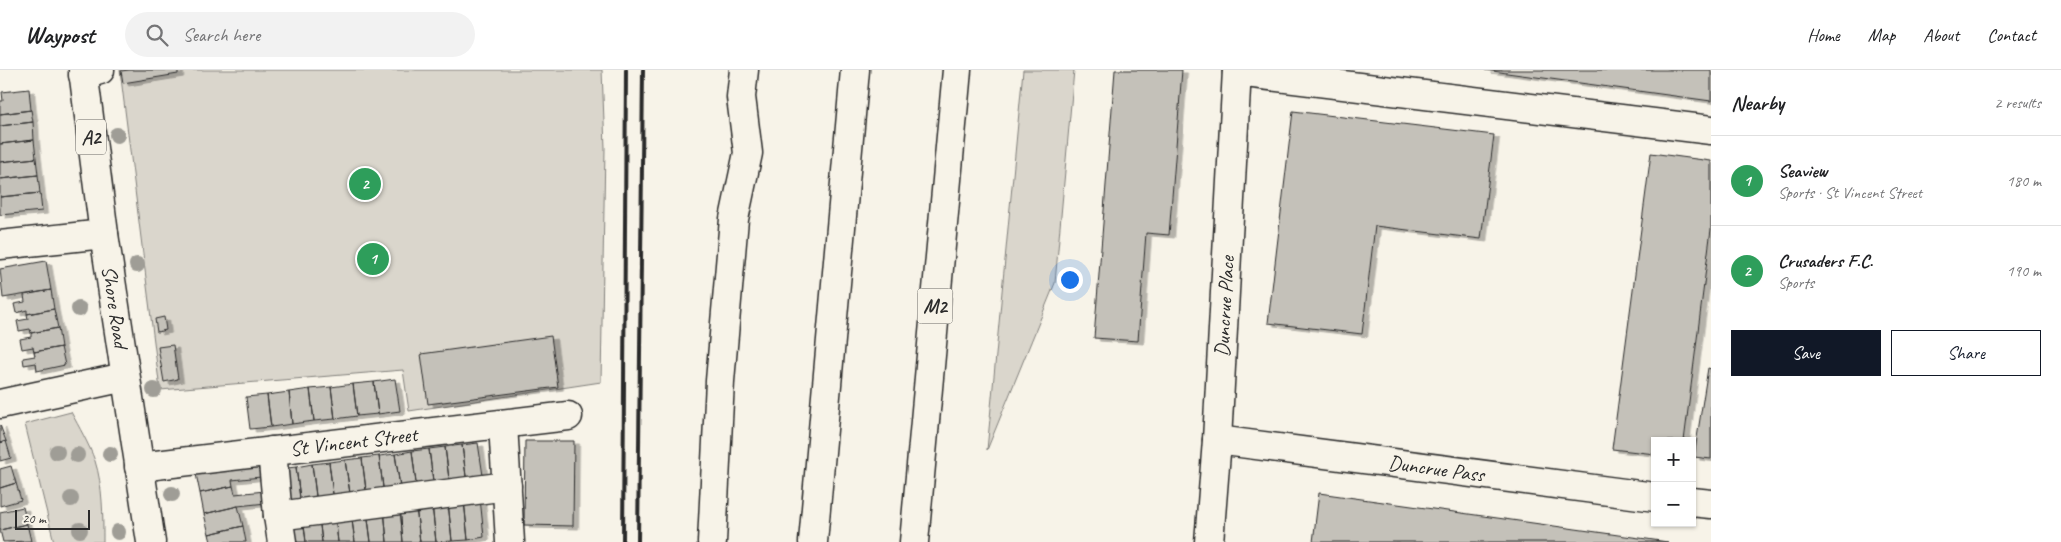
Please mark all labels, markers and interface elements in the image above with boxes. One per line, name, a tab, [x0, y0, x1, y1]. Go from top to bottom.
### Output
search box	[125, 12, 475, 57]
text: Waypost	[25, 20, 95, 50]
icon: search	[143, 21, 171, 49]
text: Search here	[183, 23, 260, 47]
text: Home	[1807, 24, 1840, 46]
text: Map	[1868, 24, 1895, 46]
text: About	[1923, 24, 1959, 46]
text: Contact	[1987, 24, 2036, 46]
text: Nearby	[1731, 90, 1784, 116]
text: 2 results	[1994, 93, 2041, 113]
road number: A2	[76, 120, 106, 154]
text: Seaview	[1778, 159, 1827, 183]
pin: 2	[349, 165, 381, 203]
text: 1	[1743, 171, 1751, 191]
text: 180 m	[2007, 171, 2041, 191]
text: Sports · St Vincent Street	[1778, 183, 1922, 203]
pin: 1	[357, 240, 389, 278]
text: Crusaders F.C.	[1778, 249, 1873, 273]
street label: Duncrue Place	[1209, 254, 1240, 358]
text: 2	[1743, 261, 1751, 281]
text: 190 m	[2007, 261, 2041, 281]
street label: Shore Road	[96, 264, 135, 352]
your location	[1057, 267, 1083, 293]
text: Sports	[1778, 273, 1814, 293]
road number: M2	[918, 288, 952, 324]
button: Save	[1731, 330, 1881, 376]
button: Share	[1891, 330, 2041, 376]
street label: St Vincent Street	[288, 421, 421, 462]
map controls	[1651, 437, 1696, 527]
button: +	[1651, 437, 1696, 482]
street label: Duncrue Pass	[1387, 449, 1487, 488]
button: −	[1651, 482, 1696, 527]
scale bar	[15, 507, 90, 530]
text: 20 m	[22, 510, 46, 527]

